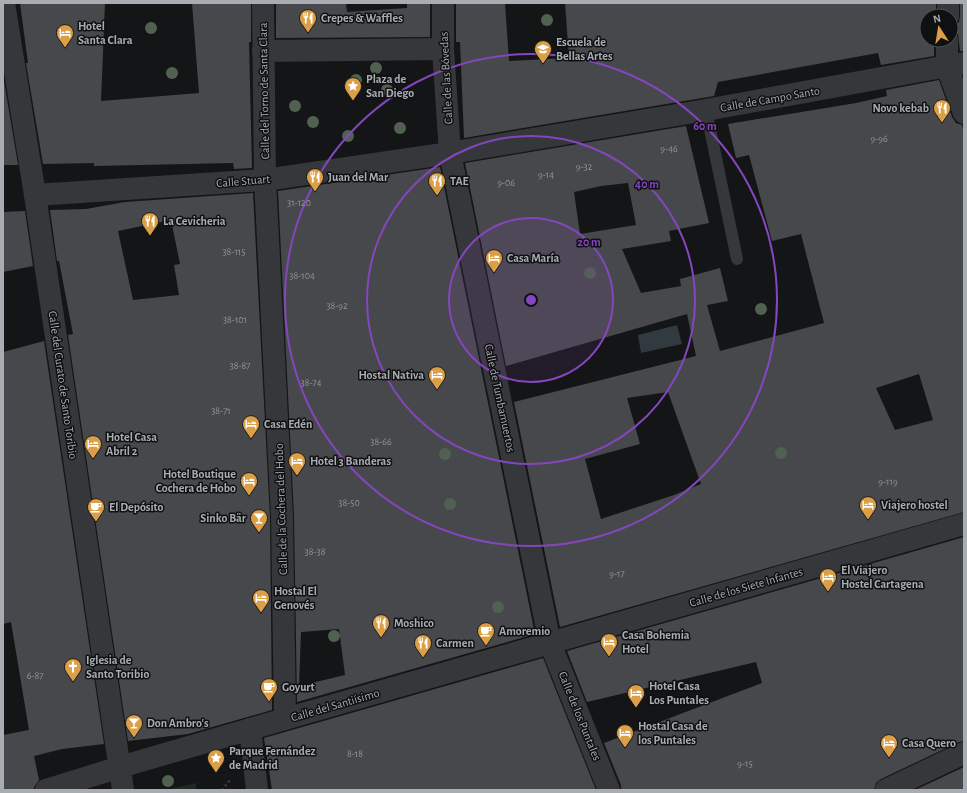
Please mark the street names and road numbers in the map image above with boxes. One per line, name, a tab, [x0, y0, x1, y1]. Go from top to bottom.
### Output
street label: Calle del Torno de Santa Clara	[257, 22, 271, 159]
street label: Calle de las Bóvedas	[438, 31, 454, 125]
street label: Calle de Campo Santo	[719, 84, 821, 114]
street label: Calle Stuart	[216, 173, 271, 189]
street label: Calle del Curato de Santo Toribio	[47, 310, 79, 460]
street label: Calle de Tumbamuertos	[483, 343, 517, 453]
street label: Calle de la Cochera del Hobo	[273, 443, 289, 575]
street label: Calle de los Siete Infantes	[688, 565, 804, 609]
street label: Calle de los Puntales	[557, 670, 603, 762]
street label: Calle del Santiísimo	[289, 687, 381, 723]

